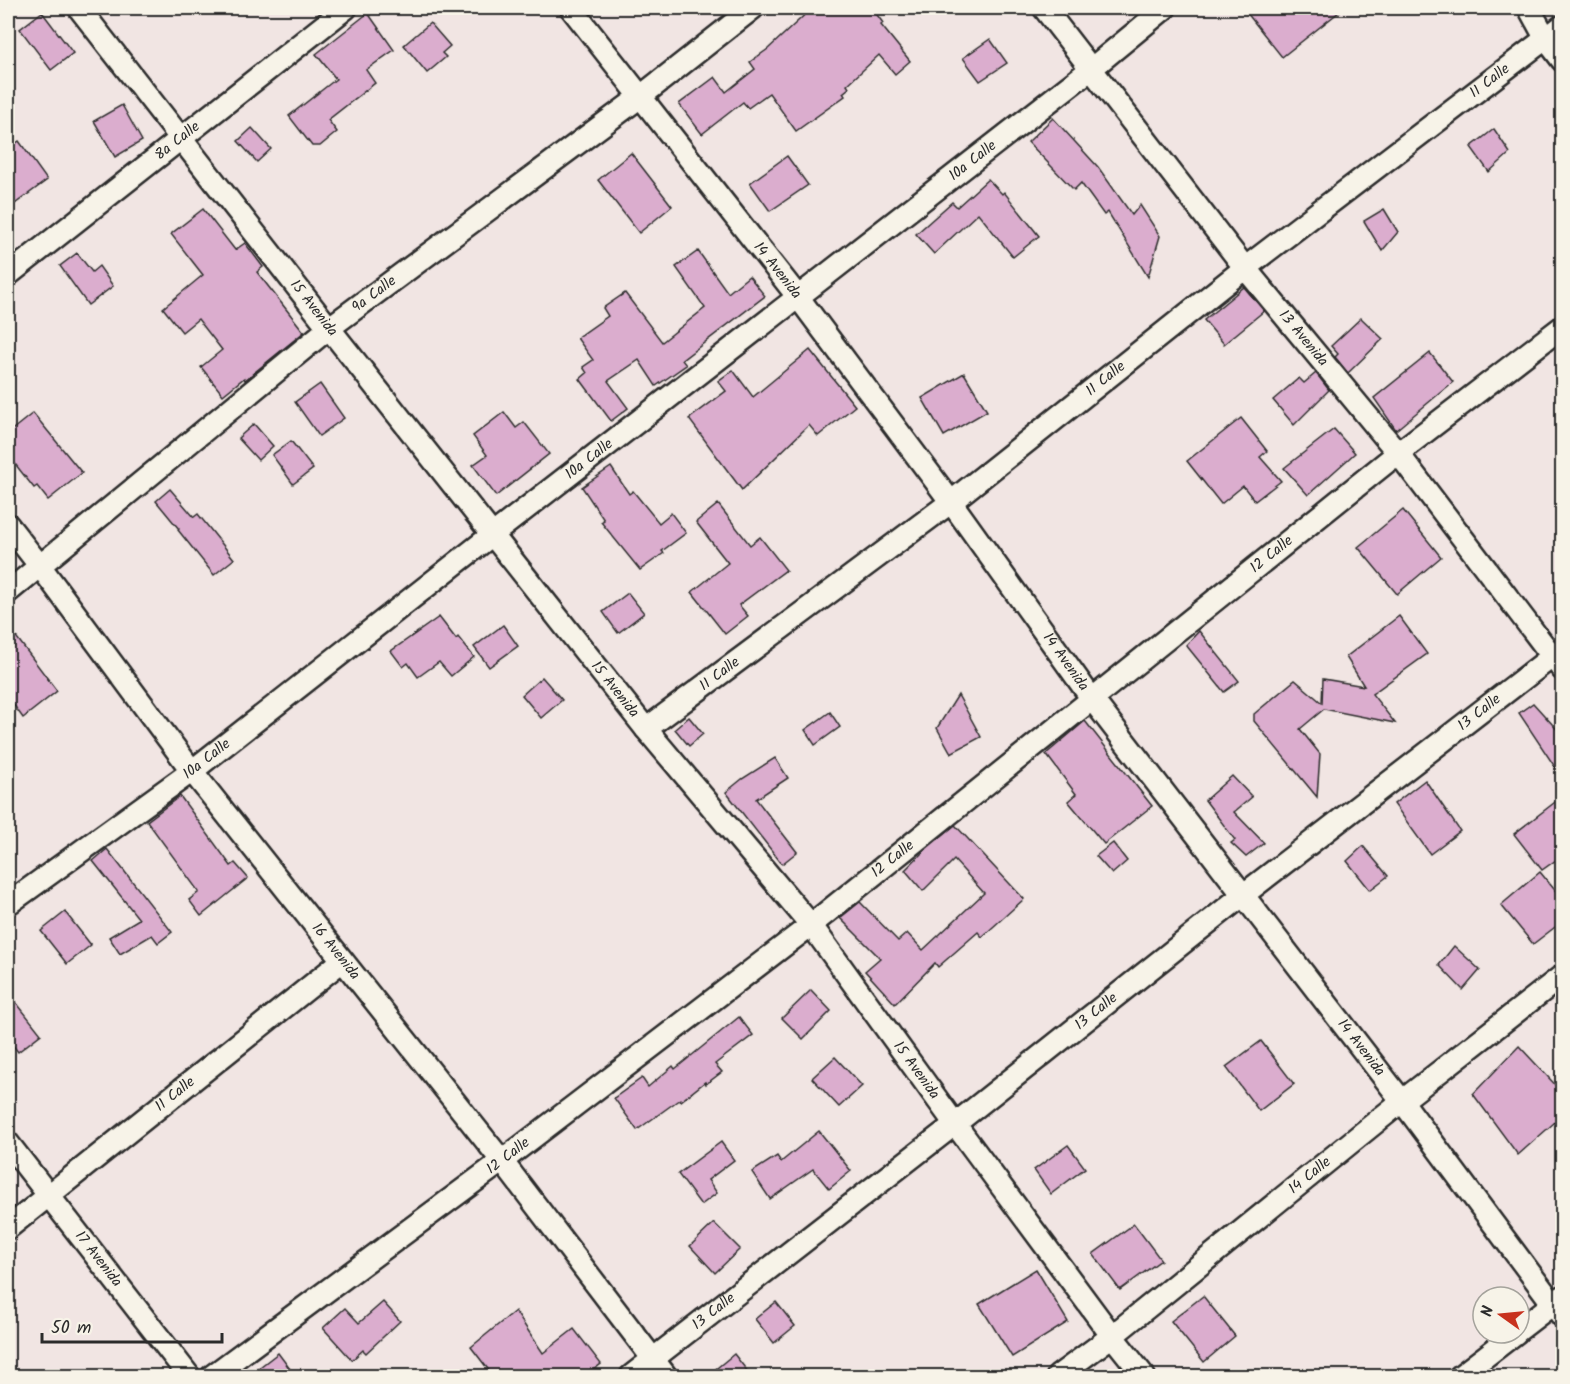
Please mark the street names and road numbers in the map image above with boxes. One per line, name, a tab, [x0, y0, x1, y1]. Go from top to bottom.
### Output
street label: 11 Calle	[1464, 58, 1515, 104]
street label: 8a Calle	[150, 115, 206, 167]
street label: 10a Calle	[944, 134, 1002, 187]
street label: 14 Avenida	[747, 237, 808, 305]
street label: 9a Calle	[347, 270, 402, 319]
street label: 15 Avenida	[283, 274, 344, 342]
street label: 13 Avenida	[1272, 305, 1334, 372]
street label: 11 Calle	[1080, 355, 1131, 402]
street label: 10a Calle	[560, 433, 619, 486]
street label: 12 Calle	[1245, 529, 1299, 579]
street label: 14 Avenida	[1036, 628, 1095, 696]
street label: 11 Calle	[694, 651, 745, 697]
street label: 15 Avenida	[585, 656, 645, 723]
street label: 13 Calle	[1453, 688, 1507, 737]
street label: 10a Calle	[178, 733, 236, 786]
street label: 12 Calle	[866, 834, 920, 884]
street label: 16 Avenida	[305, 918, 366, 986]
street label: 13 Calle	[1069, 987, 1123, 1036]
street label: 14 Avenida	[1331, 1014, 1391, 1082]
street label: 15 Avenida	[887, 1036, 946, 1105]
street label: 11 Calle	[150, 1071, 201, 1118]
street label: 12 Calle	[481, 1131, 536, 1181]
street label: 14 Calle	[1283, 1151, 1337, 1200]
street label: 17 Avenida	[68, 1226, 128, 1293]
street label: 13 Calle	[687, 1287, 741, 1336]

